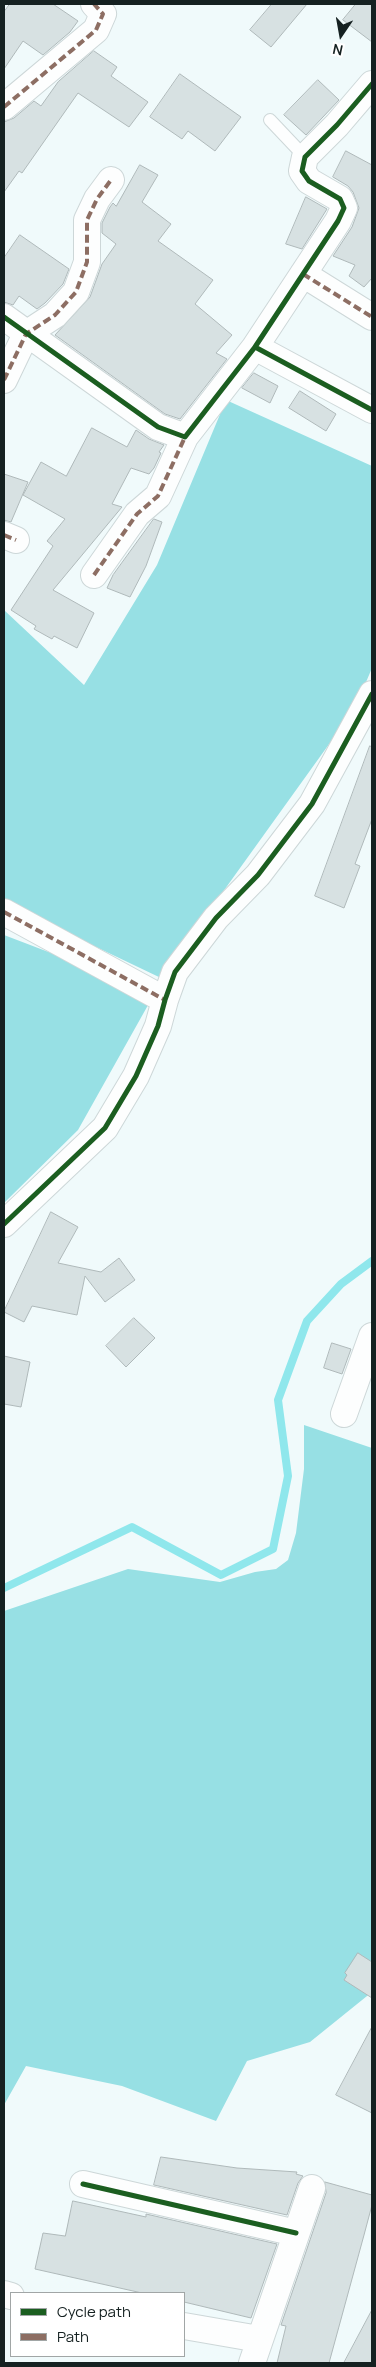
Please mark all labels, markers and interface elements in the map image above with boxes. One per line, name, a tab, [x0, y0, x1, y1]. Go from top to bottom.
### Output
north arrow	[316, 10, 366, 60]
text: N	[331, 40, 345, 60]
legend	[10, 2292, 185, 2357]
text: Cycle path	[57, 2301, 131, 2322]
text: Path	[57, 2326, 89, 2347]

